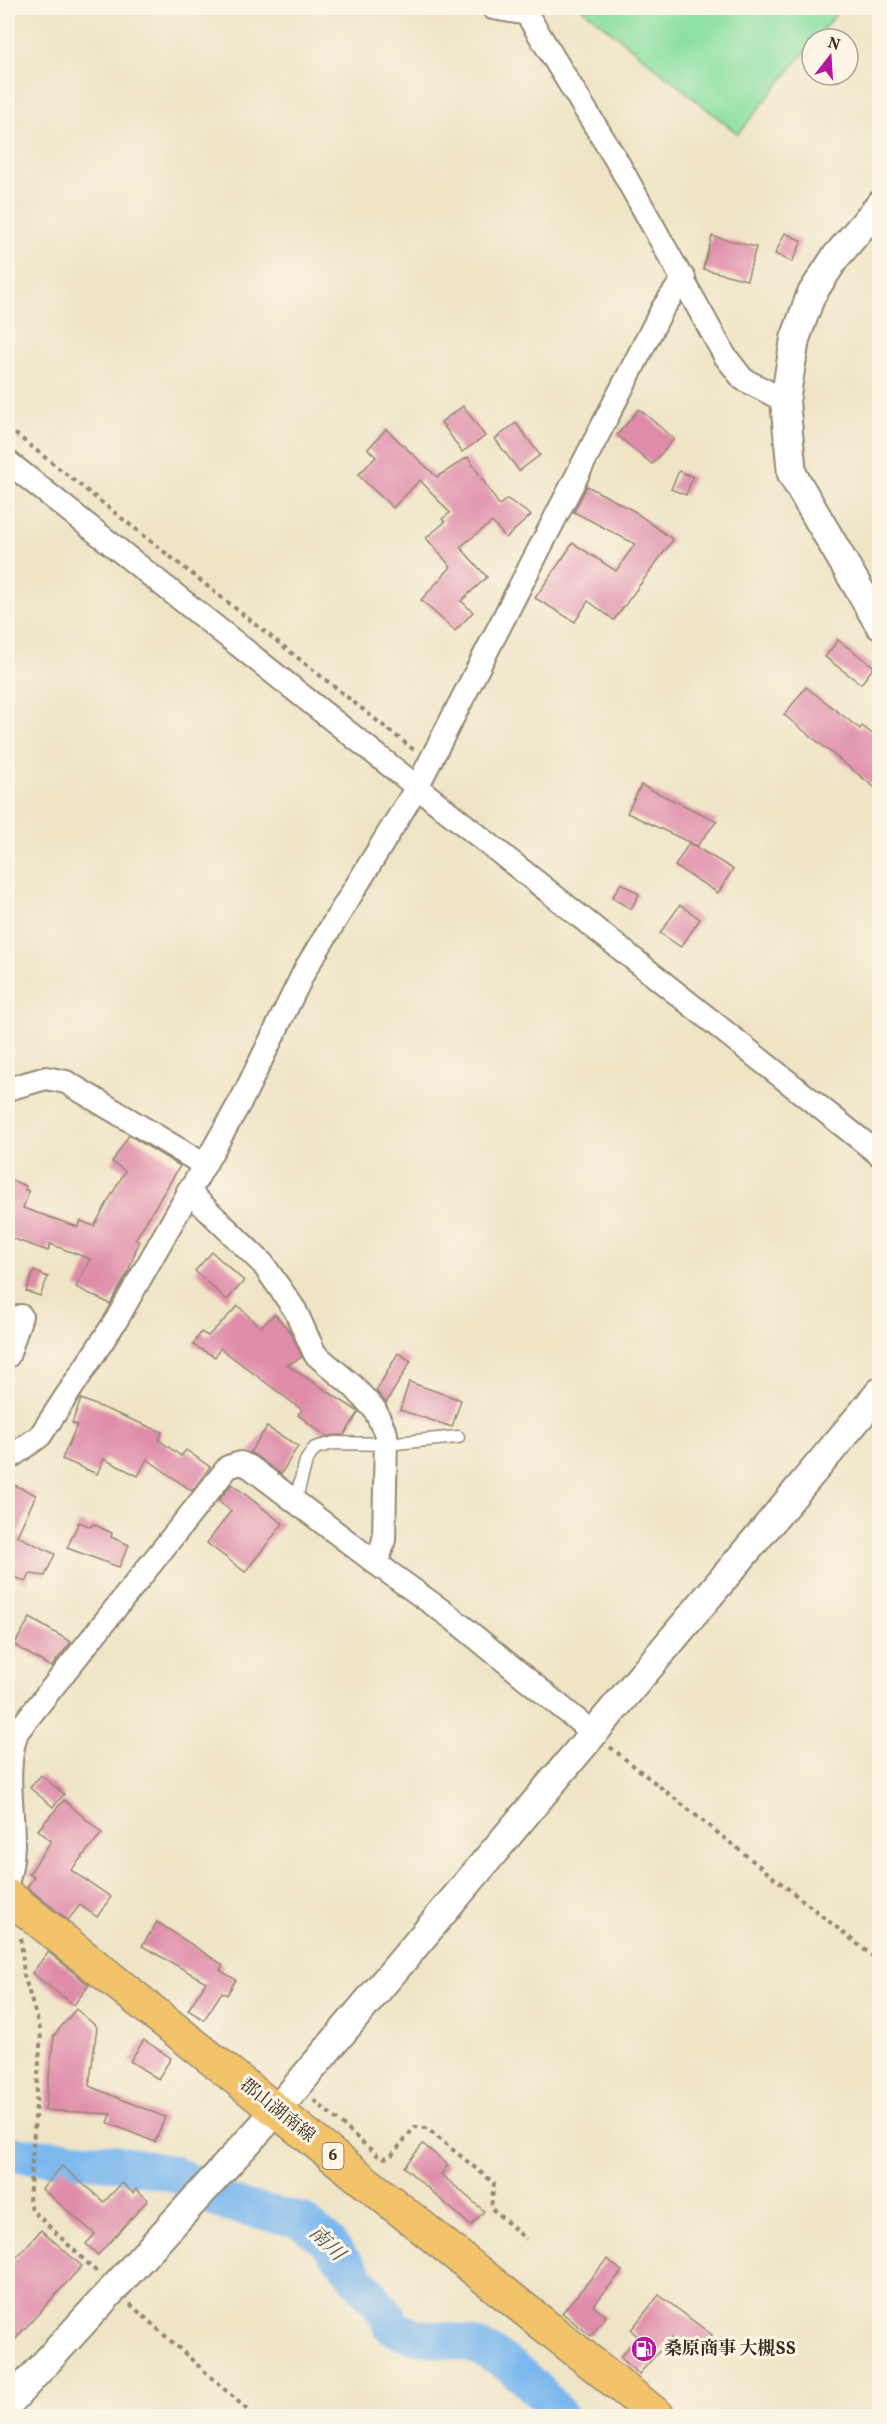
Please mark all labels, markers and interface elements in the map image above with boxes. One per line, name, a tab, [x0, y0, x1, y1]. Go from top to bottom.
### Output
north arrow	[800, 27, 860, 87]
text: N	[825, 32, 843, 57]
street label: 郡山湖南線	[234, 2073, 320, 2149]
road number: 6	[322, 2143, 344, 2169]
water label: 南川	[302, 2220, 351, 2269]
fuel station icon: 桑原商事 大槻SS	[629, 2334, 659, 2364]
place label: 桑原商事 大槻SS	[664, 2337, 796, 2362]

